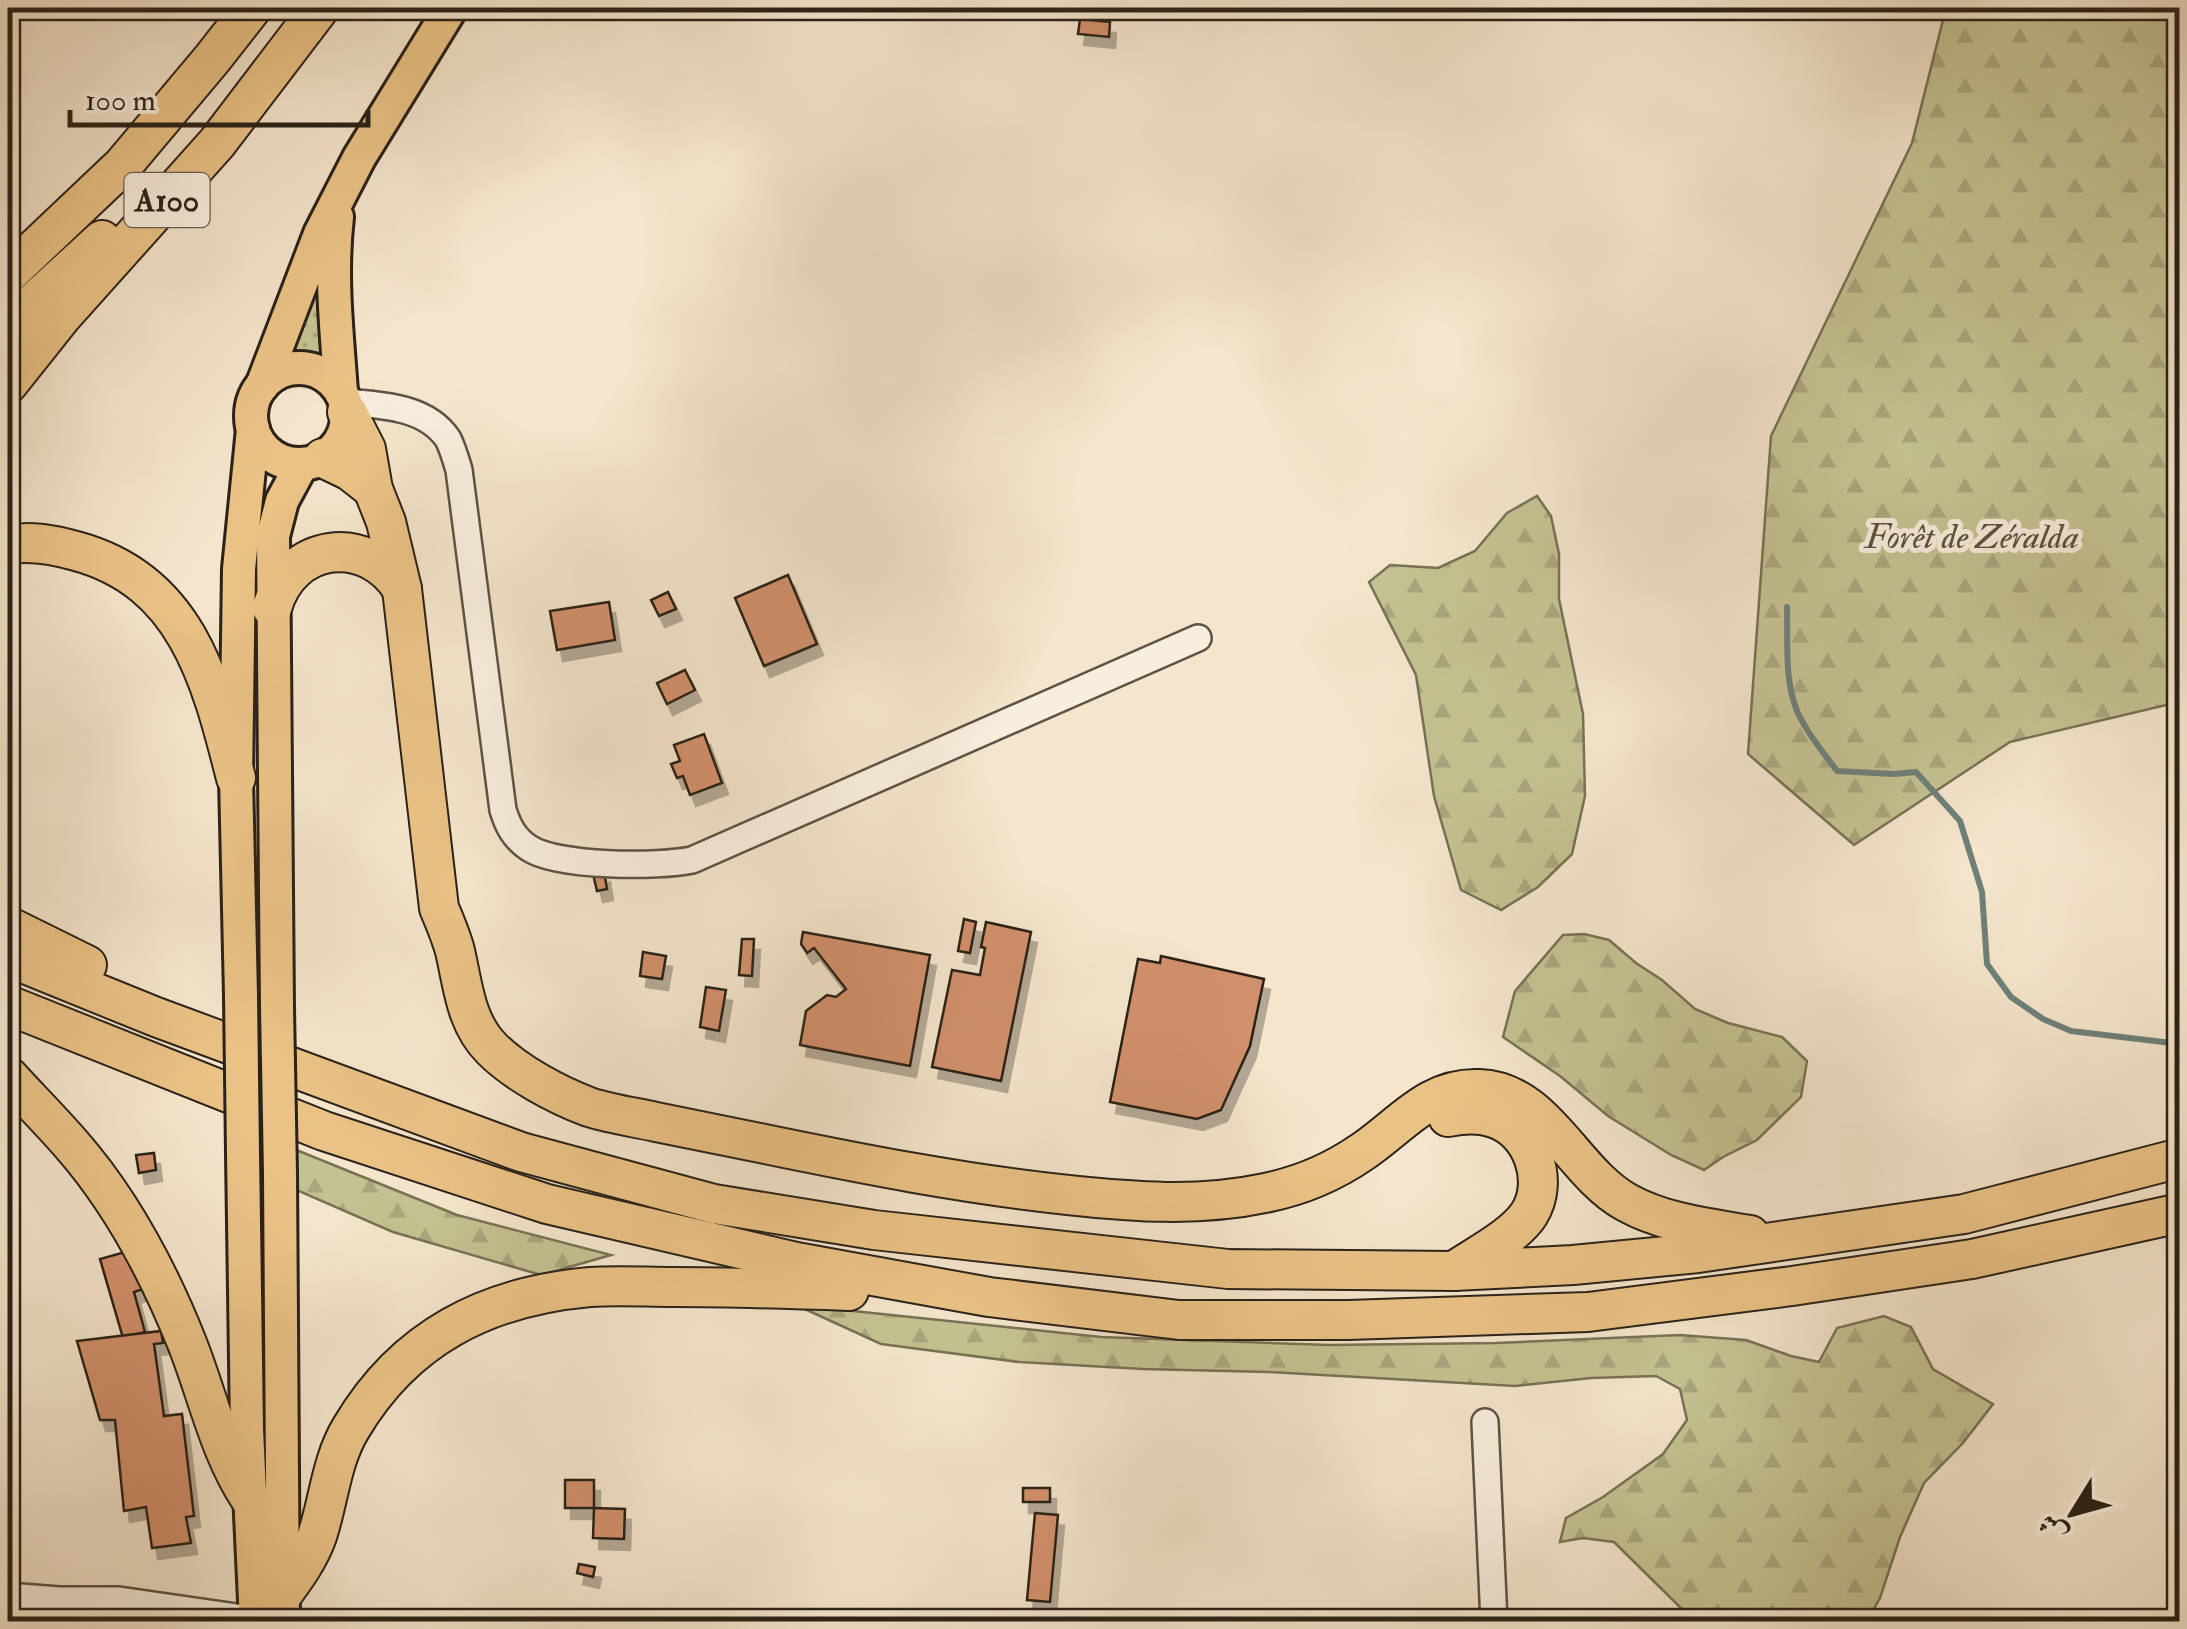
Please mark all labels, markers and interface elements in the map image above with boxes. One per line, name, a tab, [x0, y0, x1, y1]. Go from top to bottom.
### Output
scale bar	[70, 65, 368, 127]
text: 100 m	[85, 82, 156, 119]
road number: A100	[124, 173, 210, 227]
park label: Forêt de Zéralda	[1863, 515, 2079, 559]
north arrow	[2022, 1464, 2122, 1564]
text: ش	[2031, 1507, 2076, 1550]

